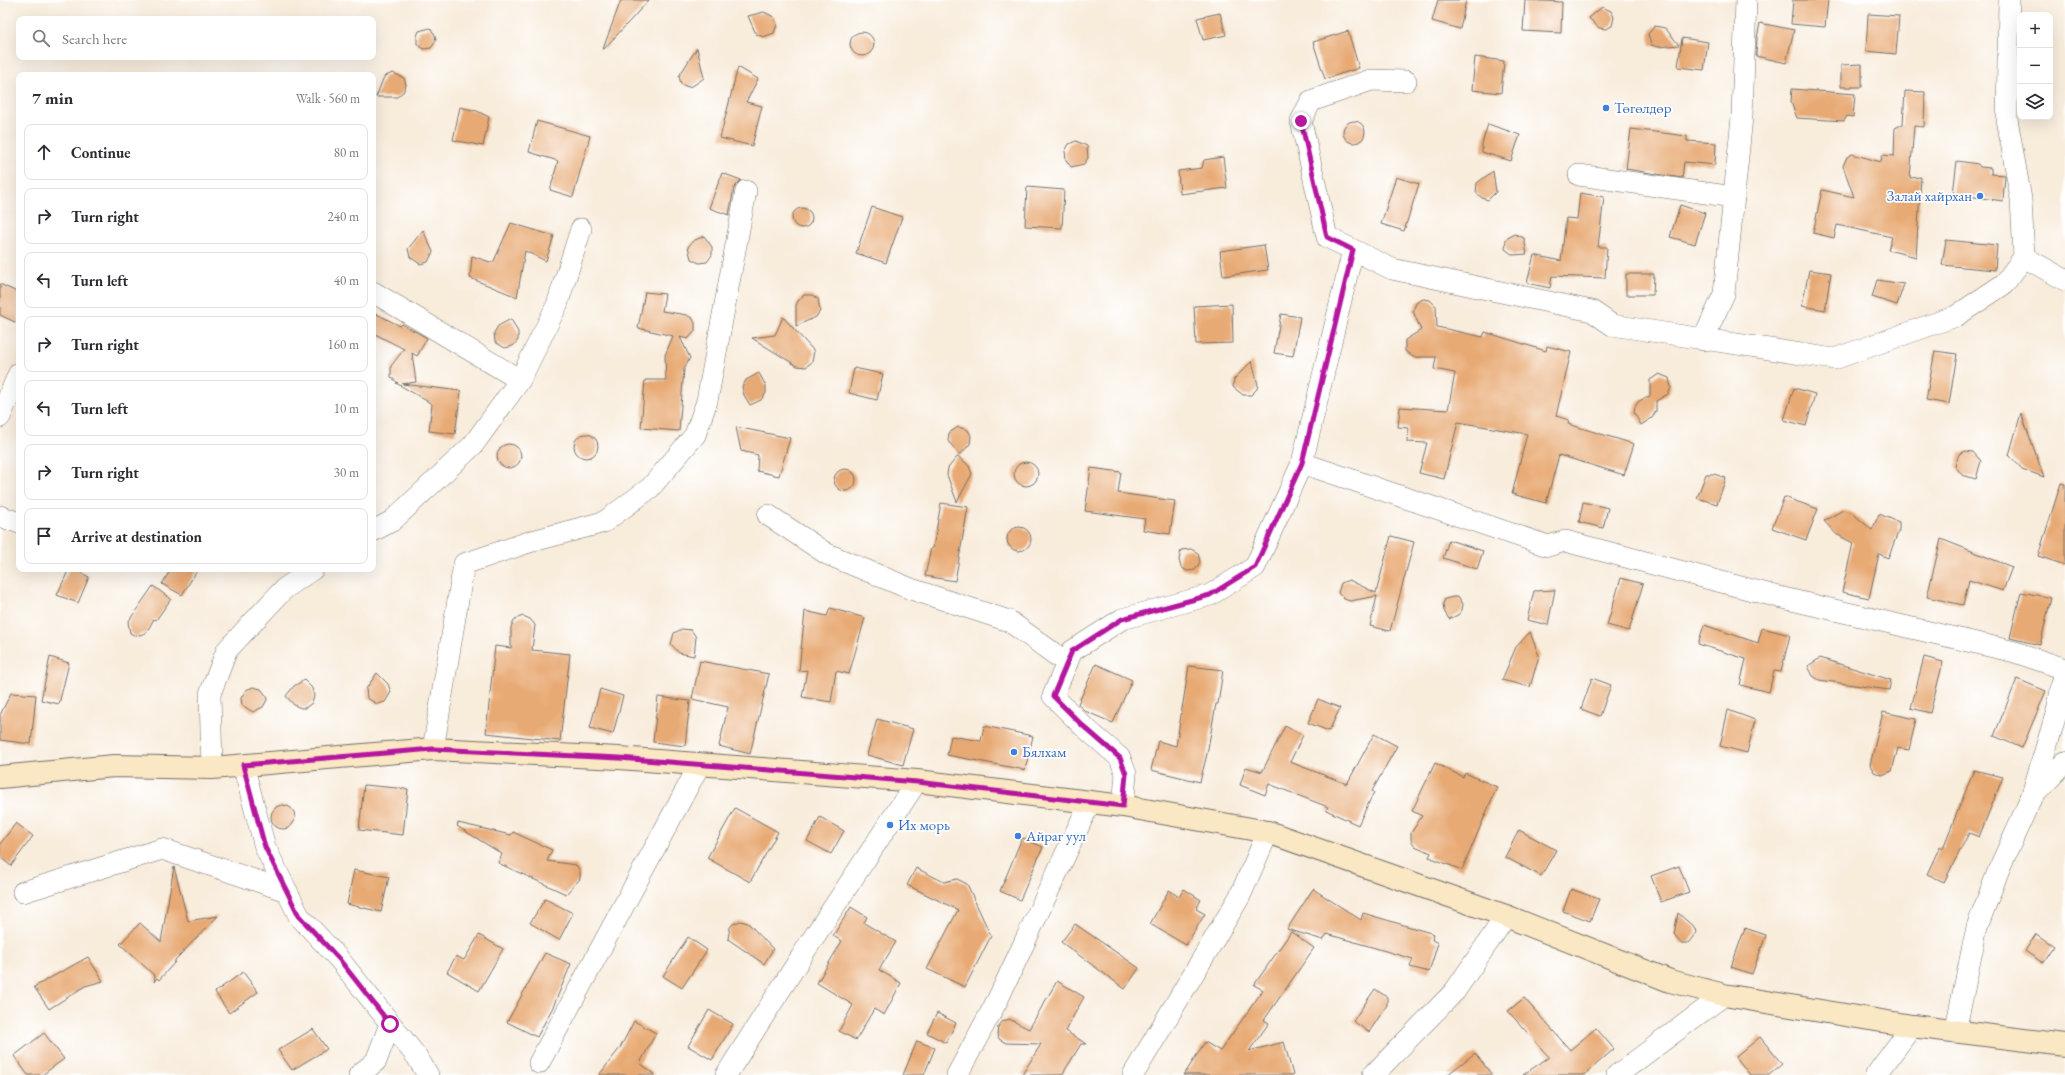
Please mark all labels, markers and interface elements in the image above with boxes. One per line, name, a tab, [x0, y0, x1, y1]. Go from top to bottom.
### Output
map controls	[2017, 12, 2053, 120]
button: +	[2017, 12, 2053, 48]
search box	[16, 16, 376, 60]
icon: search	[30, 27, 52, 49]
text: Search here	[62, 29, 127, 48]
button: −	[2017, 48, 2053, 84]
button: layers	[2017, 84, 2053, 120]
text: 7 min	[32, 87, 73, 109]
text: Walk · 560 m	[296, 90, 360, 107]
place label: Төгөлдөр	[1614, 98, 1672, 117]
marker: Төгөлдөр	[1601, 103, 1611, 113]
route end	[1292, 112, 1310, 130]
icon: ahead	[33, 141, 55, 163]
text: Continue	[71, 143, 131, 162]
text: 80 m	[334, 144, 359, 161]
place label: Залай хайрхан	[1887, 186, 1972, 205]
marker: Залай хайрхан	[1975, 191, 1985, 201]
icon: right	[33, 205, 55, 227]
text: Turn right	[71, 207, 139, 226]
text: 240 m	[328, 208, 359, 225]
icon: left	[33, 269, 55, 291]
text: Turn left	[71, 271, 128, 290]
text: 40 m	[334, 272, 359, 289]
icon: right	[33, 333, 55, 355]
text: Turn right	[71, 335, 139, 354]
text: 160 m	[328, 336, 359, 353]
icon: left	[33, 397, 55, 419]
text: Turn left	[71, 399, 128, 418]
text: 10 m	[334, 400, 359, 417]
icon: right	[33, 461, 55, 483]
text: Turn right	[71, 463, 139, 482]
text: 30 m	[334, 464, 359, 481]
icon: arrive	[33, 525, 55, 547]
text: Arrive at destination	[71, 527, 202, 546]
place label: Бялхам	[1022, 742, 1067, 761]
marker: Бялхам	[1009, 747, 1019, 757]
place label: Их морь	[898, 815, 950, 834]
marker: Их морь	[885, 820, 895, 830]
place label: Айраг уул	[1025, 826, 1086, 845]
marker: Айраг уул	[1013, 831, 1023, 841]
route start	[381, 1015, 399, 1033]

